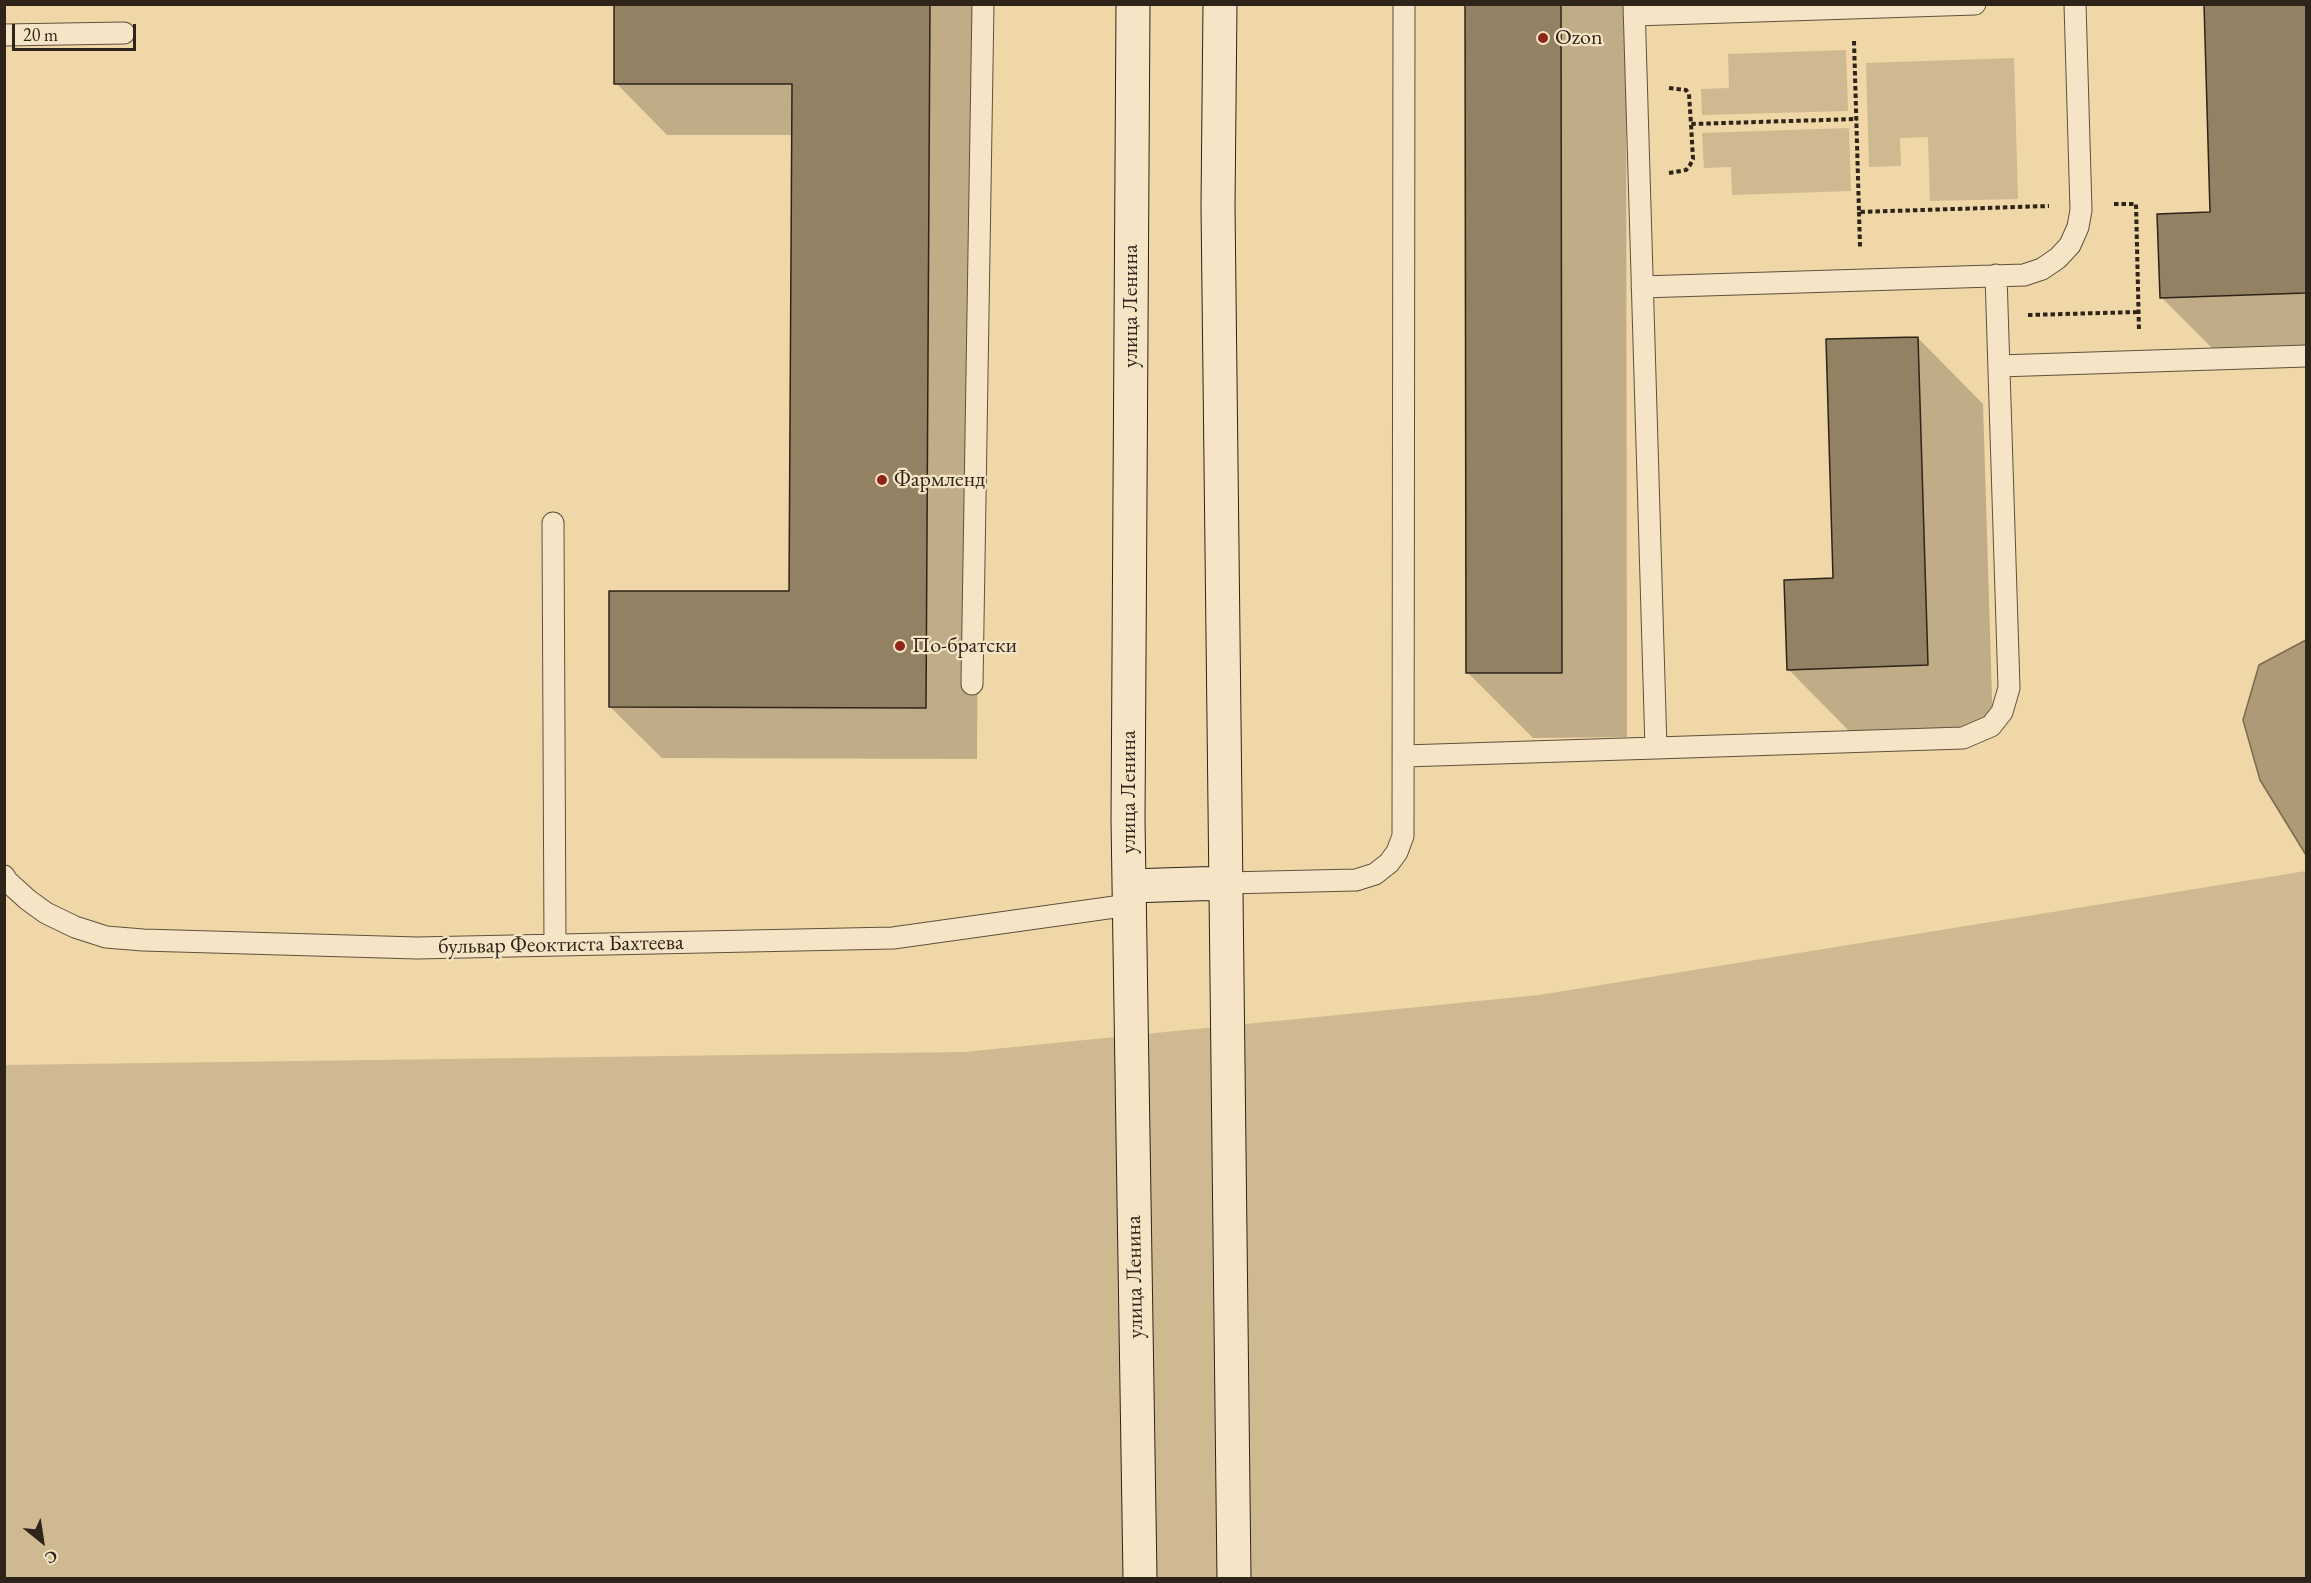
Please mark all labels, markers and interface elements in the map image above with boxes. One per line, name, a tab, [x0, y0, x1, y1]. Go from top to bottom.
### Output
scale bar	[15, 12, 140, 50]
text: 20 m	[23, 23, 58, 46]
place label: Ozon	[1555, 25, 1603, 51]
marker: Ozon	[1536, 31, 1550, 45]
street label: улица Ленина	[1118, 244, 1144, 368]
place label: Фармленд	[894, 467, 985, 493]
marker: Фармленд	[875, 473, 889, 487]
place label: По-братски	[912, 633, 1017, 659]
marker: По-братски	[893, 639, 907, 653]
street label: улица Ленина	[1116, 730, 1142, 854]
street label: бульвар Феоктиста Бахтеева	[438, 930, 684, 960]
street label: улица Ленина	[1121, 1215, 1149, 1339]
north arrow	[12, 1511, 72, 1571]
text: С	[41, 1545, 61, 1569]

